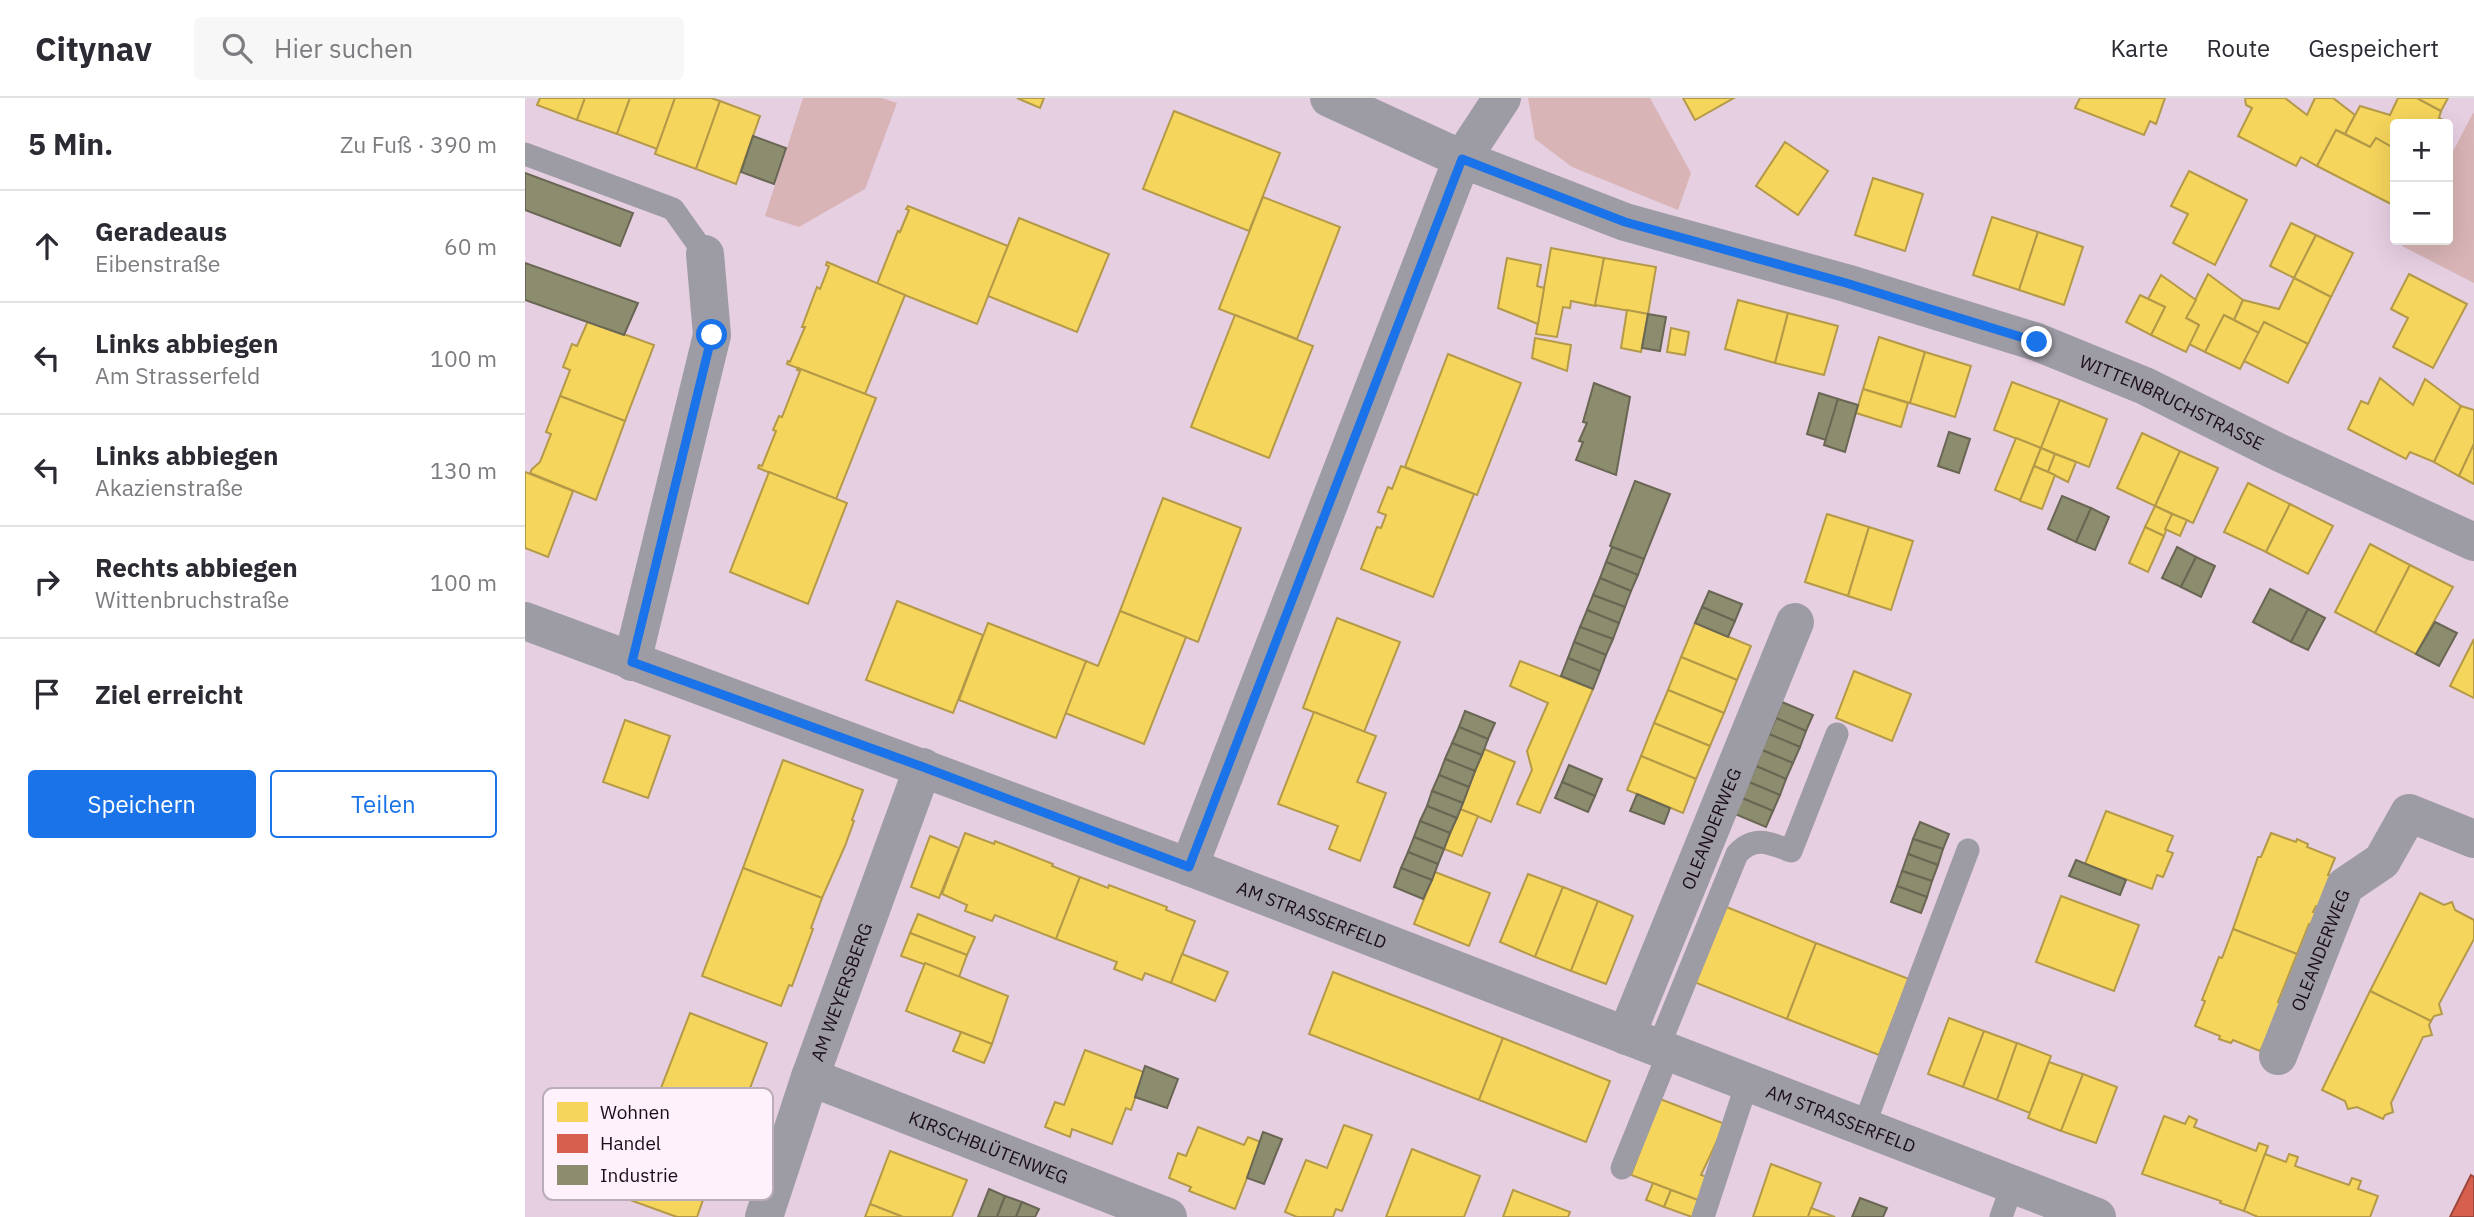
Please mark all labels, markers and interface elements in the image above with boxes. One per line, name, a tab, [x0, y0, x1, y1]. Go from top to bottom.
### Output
search box	[194, 17, 684, 80]
text: Citynav	[35, 27, 152, 70]
icon: search	[218, 29, 256, 67]
text: Hier suchen	[274, 31, 413, 65]
text: Karte	[2110, 32, 2169, 64]
text: Route	[2207, 32, 2270, 64]
text: Gespeichert	[2308, 32, 2439, 64]
map controls	[2390, 119, 2453, 245]
button: +	[2390, 119, 2453, 182]
text: 5 Min.	[28, 124, 113, 163]
text: Zu Fuß · 390 m	[340, 129, 497, 159]
button: −	[2390, 182, 2453, 245]
text: Geradeaus	[95, 214, 227, 248]
icon: ahead	[28, 227, 66, 265]
text: 60 m	[444, 231, 497, 261]
text: Eibenstraße	[95, 248, 220, 278]
route start	[696, 319, 727, 350]
text: Links abbiegen	[95, 326, 278, 360]
route end	[2021, 326, 2052, 357]
icon: left	[28, 339, 66, 377]
text: 100 m	[430, 343, 497, 373]
street label: WITTENBRUCHSTRASSE	[2076, 349, 2268, 455]
text: Am Strasserfeld	[95, 360, 260, 390]
text: Links abbiegen	[95, 438, 278, 472]
icon: left	[28, 451, 66, 489]
text: 130 m	[430, 455, 497, 485]
text: Akazienstraße	[95, 472, 243, 502]
text: Rechts abbiegen	[95, 550, 298, 584]
icon: right	[28, 563, 66, 601]
text: 100 m	[430, 567, 497, 597]
text: Wittenbruchstraße	[95, 584, 289, 614]
icon: arrive	[28, 675, 66, 713]
text: Ziel erreicht	[95, 677, 243, 711]
street label: OLEANDERWEG	[1676, 764, 1746, 893]
button: Speichern	[28, 770, 256, 838]
button: Teilen	[270, 770, 497, 838]
street label: AM STRASSERFELD	[1234, 875, 1390, 954]
street label: OLEANDERWEG	[2285, 885, 2354, 1014]
street label: AM WEYERSBERG	[805, 919, 877, 1064]
street label: AM STRASSERFELD	[1763, 1079, 1919, 1158]
legend	[543, 1088, 773, 1200]
text: Wohnen	[600, 1100, 670, 1124]
street label: KIRSCHBLÜTENWEG	[906, 1105, 1072, 1189]
text: Handel	[600, 1131, 661, 1155]
text: Industrie	[600, 1163, 678, 1187]

